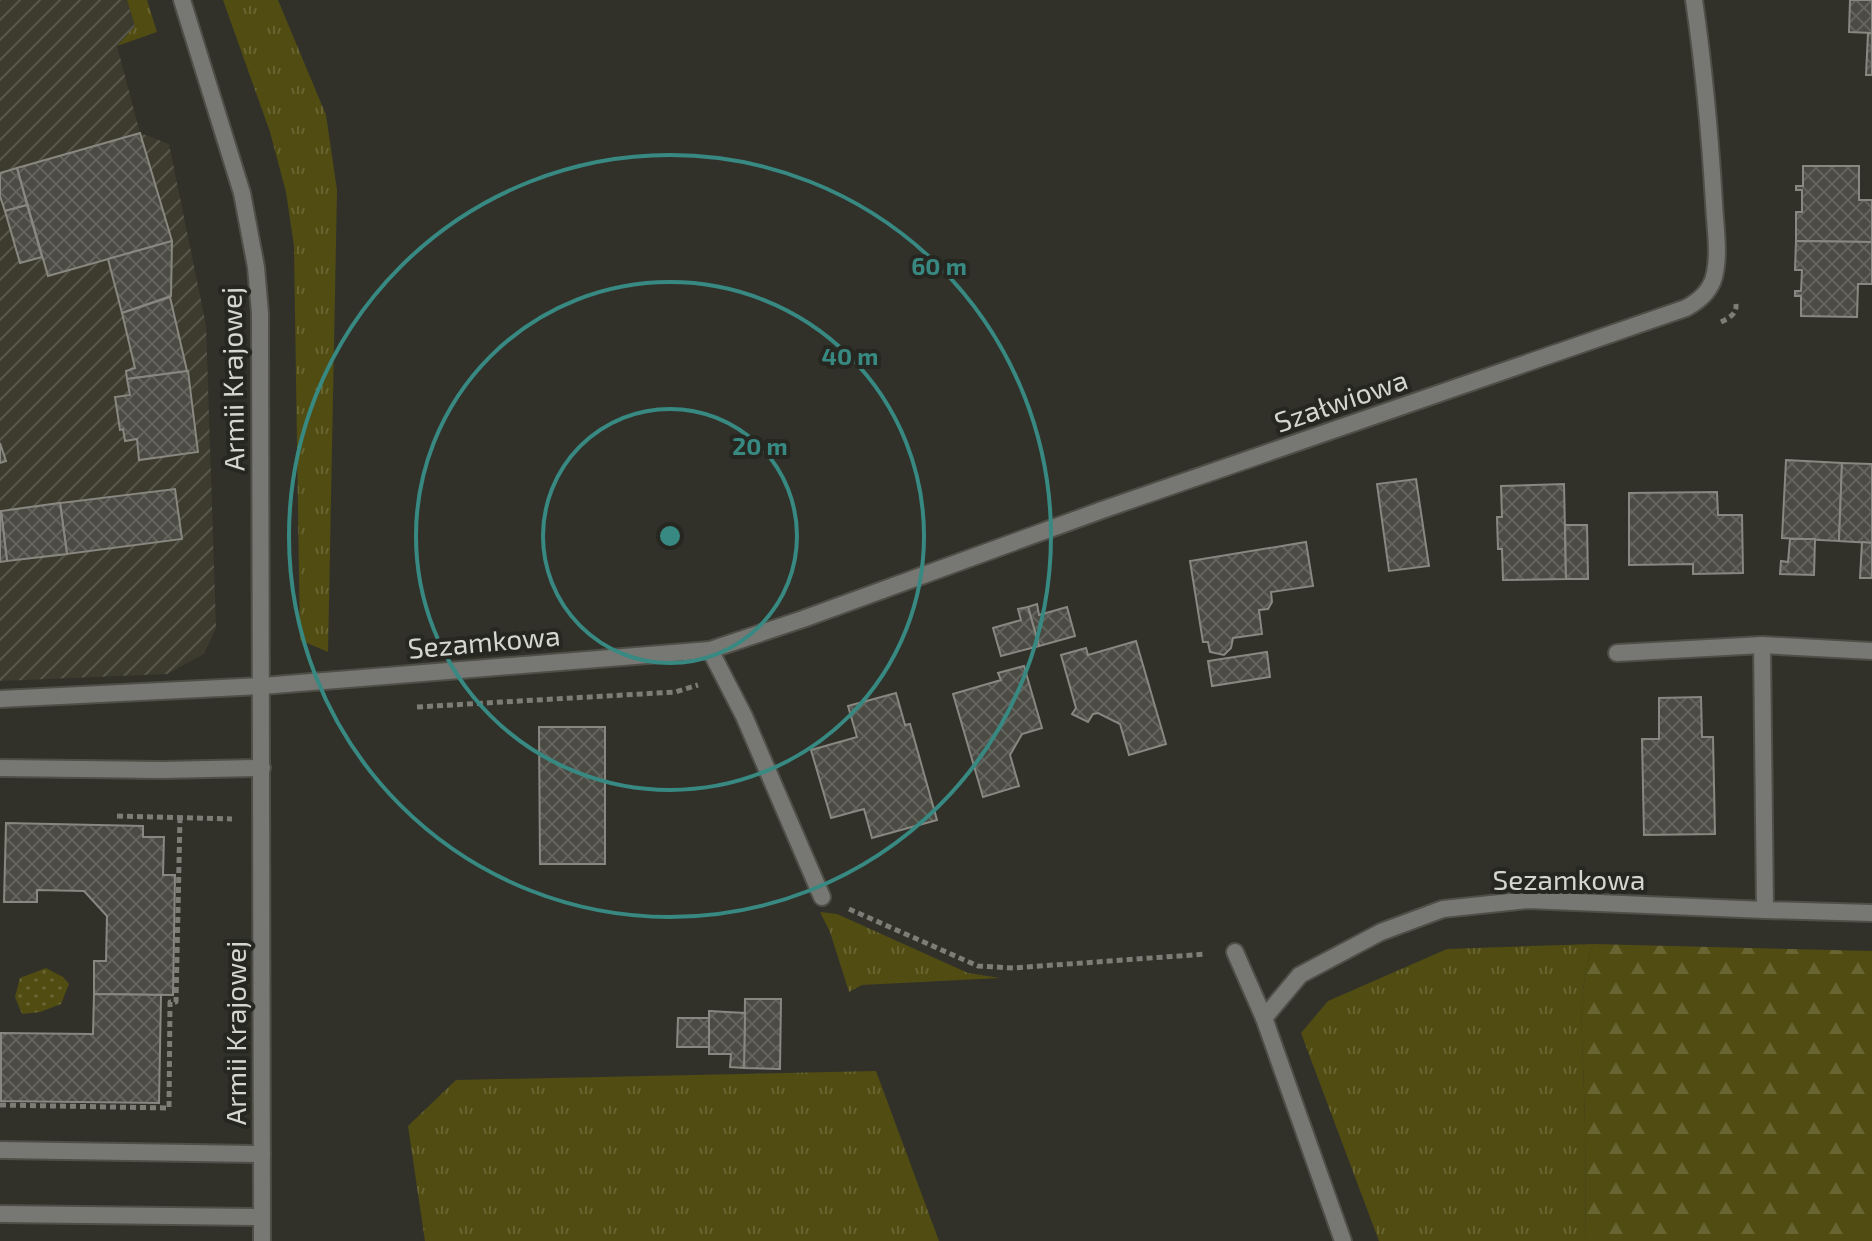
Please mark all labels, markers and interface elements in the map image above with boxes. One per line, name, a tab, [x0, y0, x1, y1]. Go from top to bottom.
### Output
text: 60 m	[911, 251, 967, 280]
street label: Armii Krajowej	[213, 287, 251, 471]
text: 40 m	[822, 341, 878, 370]
street label: Szałwiowa	[1270, 361, 1412, 439]
text: 20 m	[732, 431, 788, 460]
centre of rings	[656, 522, 684, 550]
street label: Sezamkowa	[406, 617, 562, 665]
street label: Sezamkowa	[1493, 862, 1645, 896]
street label: Armii Krajowej	[218, 941, 252, 1125]

